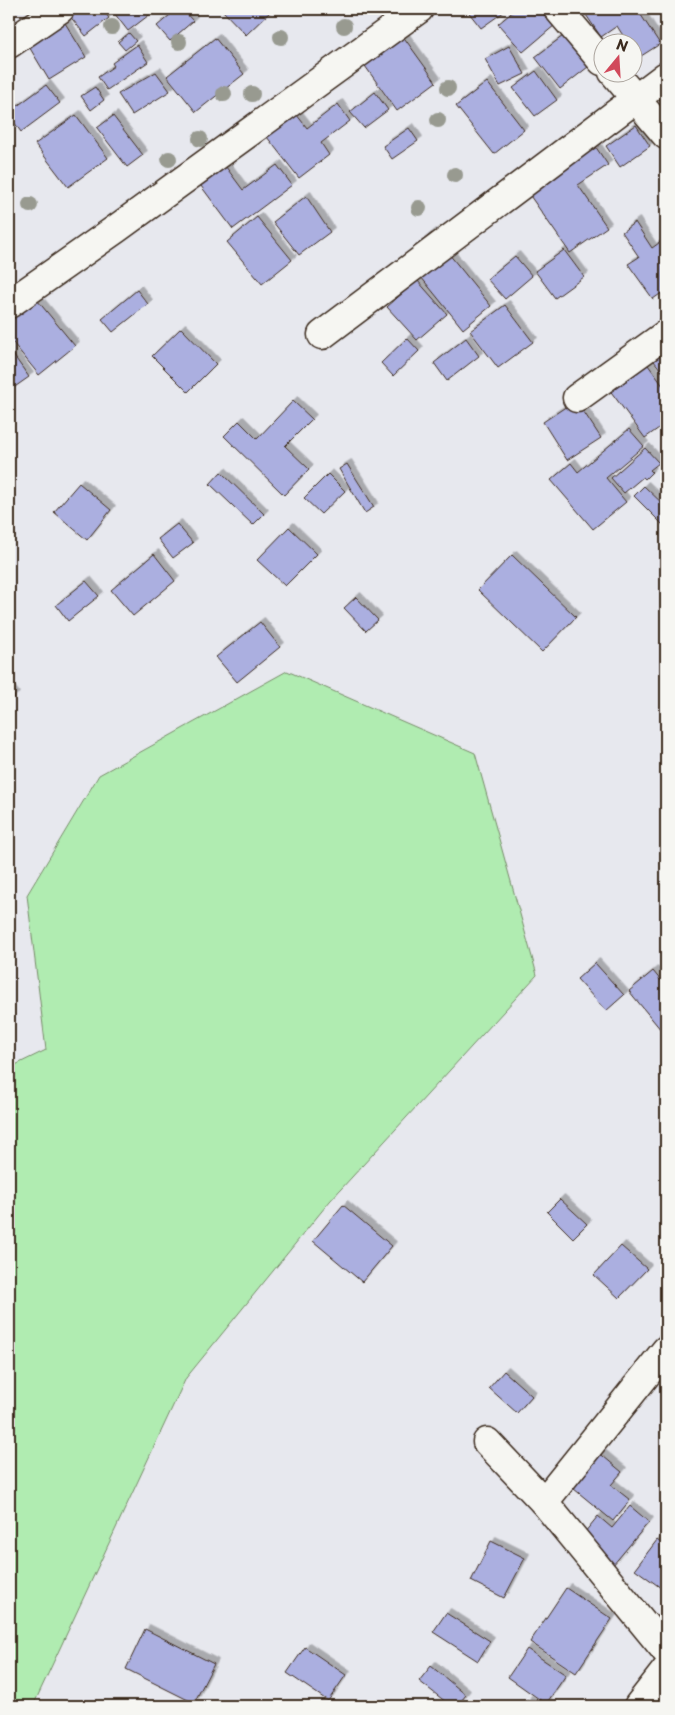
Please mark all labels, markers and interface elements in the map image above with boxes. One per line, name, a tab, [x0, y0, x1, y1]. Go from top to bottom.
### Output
north arrow	[592, 32, 642, 82]
text: N	[614, 33, 631, 57]

